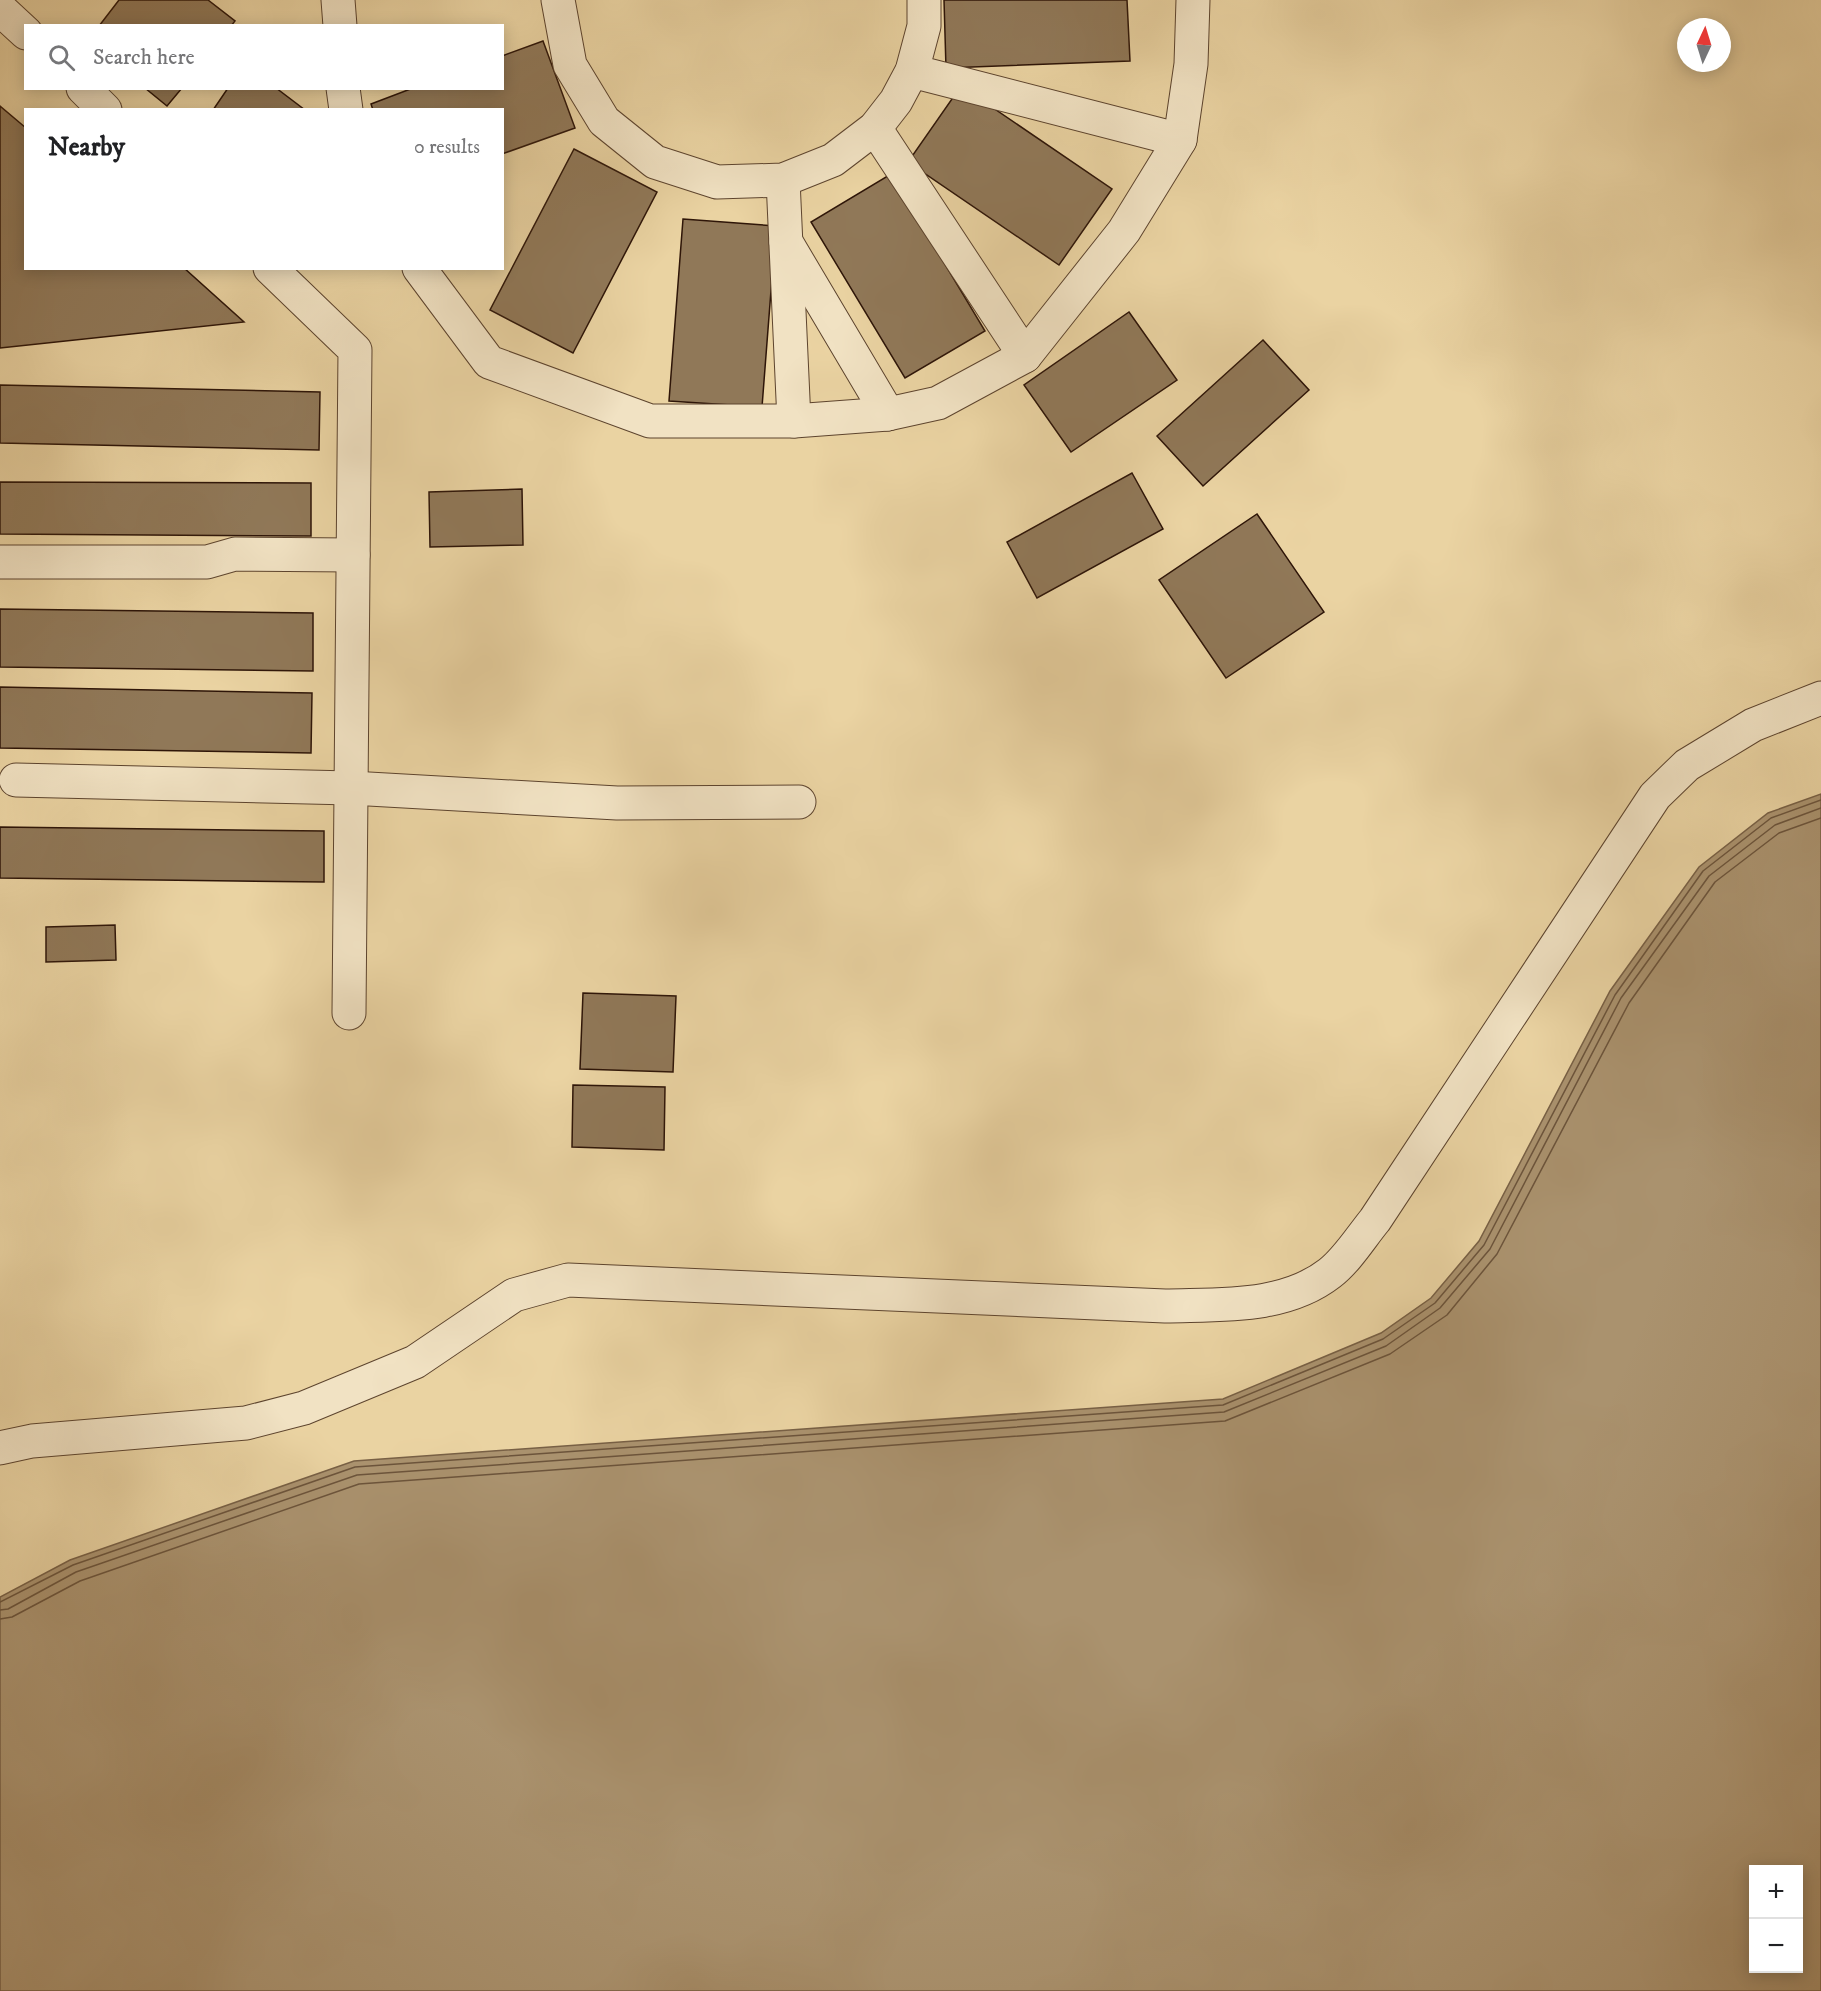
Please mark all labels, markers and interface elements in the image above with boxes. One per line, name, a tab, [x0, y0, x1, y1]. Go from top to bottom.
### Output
north arrow	[1677, 18, 1731, 72]
search box	[24, 24, 504, 90]
icon: search	[45, 41, 78, 74]
text: Search here	[93, 44, 195, 71]
text: Nearby	[48, 131, 125, 164]
text: 0 results	[414, 135, 480, 160]
map controls	[1749, 1865, 1803, 1973]
button: +	[1749, 1865, 1803, 1919]
button: −	[1749, 1919, 1803, 1973]

